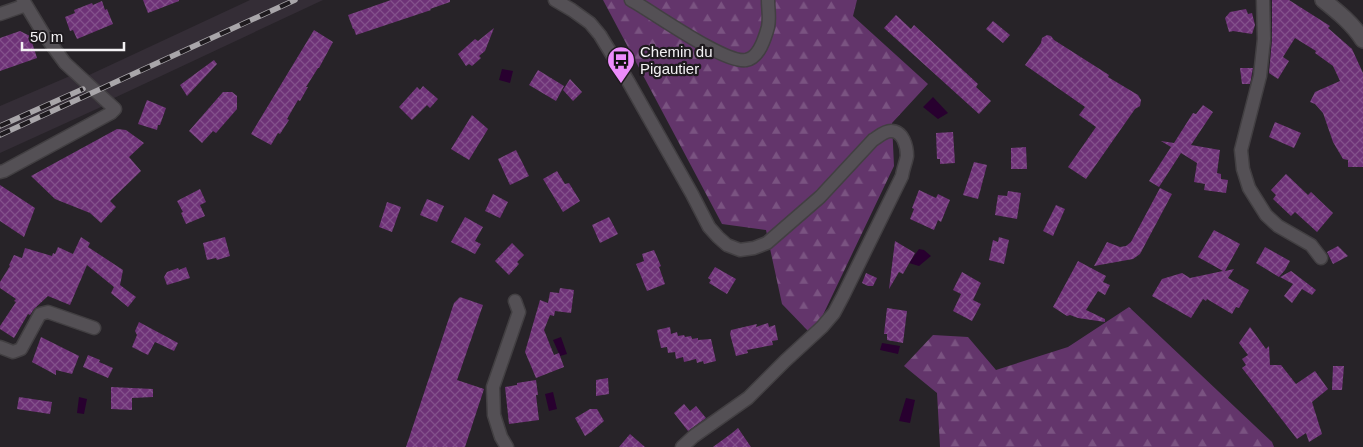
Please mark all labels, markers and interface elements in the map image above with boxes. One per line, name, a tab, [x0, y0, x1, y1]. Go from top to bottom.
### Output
scale bar	[22, 20, 125, 52]
text: 50 m	[30, 28, 63, 45]
place label: Chemin du Pigautier	[640, 43, 713, 77]
bus stop icon: Chemin du Pigautier	[606, 45, 636, 84]

